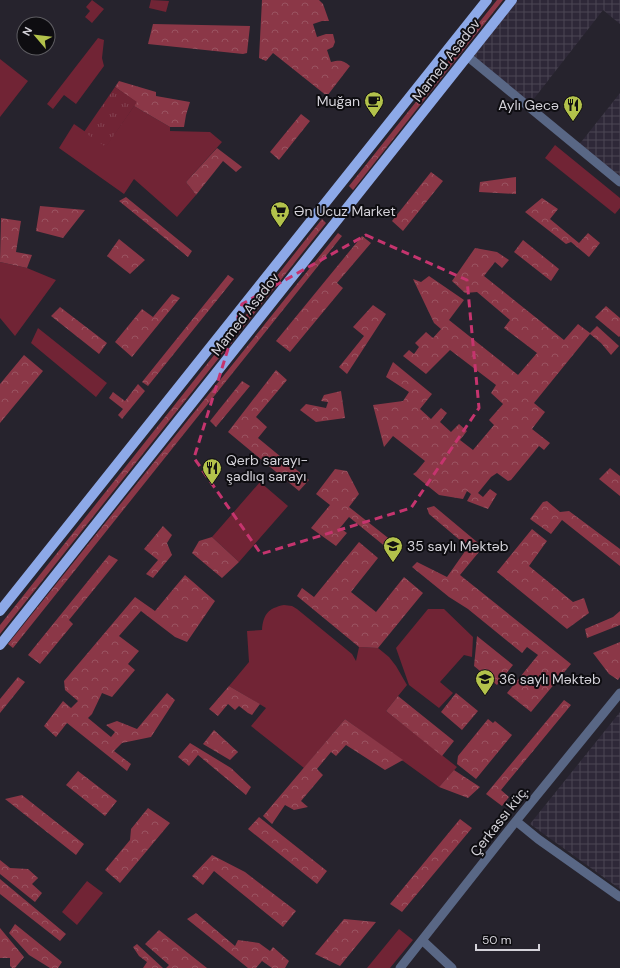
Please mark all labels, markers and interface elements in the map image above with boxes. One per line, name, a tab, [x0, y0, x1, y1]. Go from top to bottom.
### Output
street label: Mamed Asadov	[408, 14, 484, 105]
north arrow	[16, 16, 56, 56]
text: N	[19, 24, 35, 38]
cafe icon: Muğan	[363, 90, 385, 118]
place label: Muğan	[317, 92, 360, 110]
restaurant icon: Aylı Gecə	[562, 94, 584, 122]
place label: Aylı Gecə	[498, 96, 559, 114]
supermarket icon: Ən Ucuz Market	[269, 200, 291, 228]
place label: Ən Ucuz Market	[294, 202, 396, 220]
street label: Mamed Asadov	[207, 268, 283, 359]
place label: Qerb sarayı- şadlıq sarayı	[226, 451, 308, 485]
restaurant icon: Qerb sarayı- şadlıq sarayı	[201, 457, 223, 485]
school or university icon: 35 saylı Məktəb	[382, 535, 404, 563]
place label: 35 saylı Məktəb	[407, 537, 509, 555]
school or university icon: 36 saylı Məktəb	[474, 668, 496, 696]
place label: 36 saylı Məktəb	[499, 670, 601, 688]
street label: Çerkassı küç.	[466, 782, 532, 860]
scale bar	[476, 926, 539, 952]
text: 50 m	[482, 932, 511, 948]

